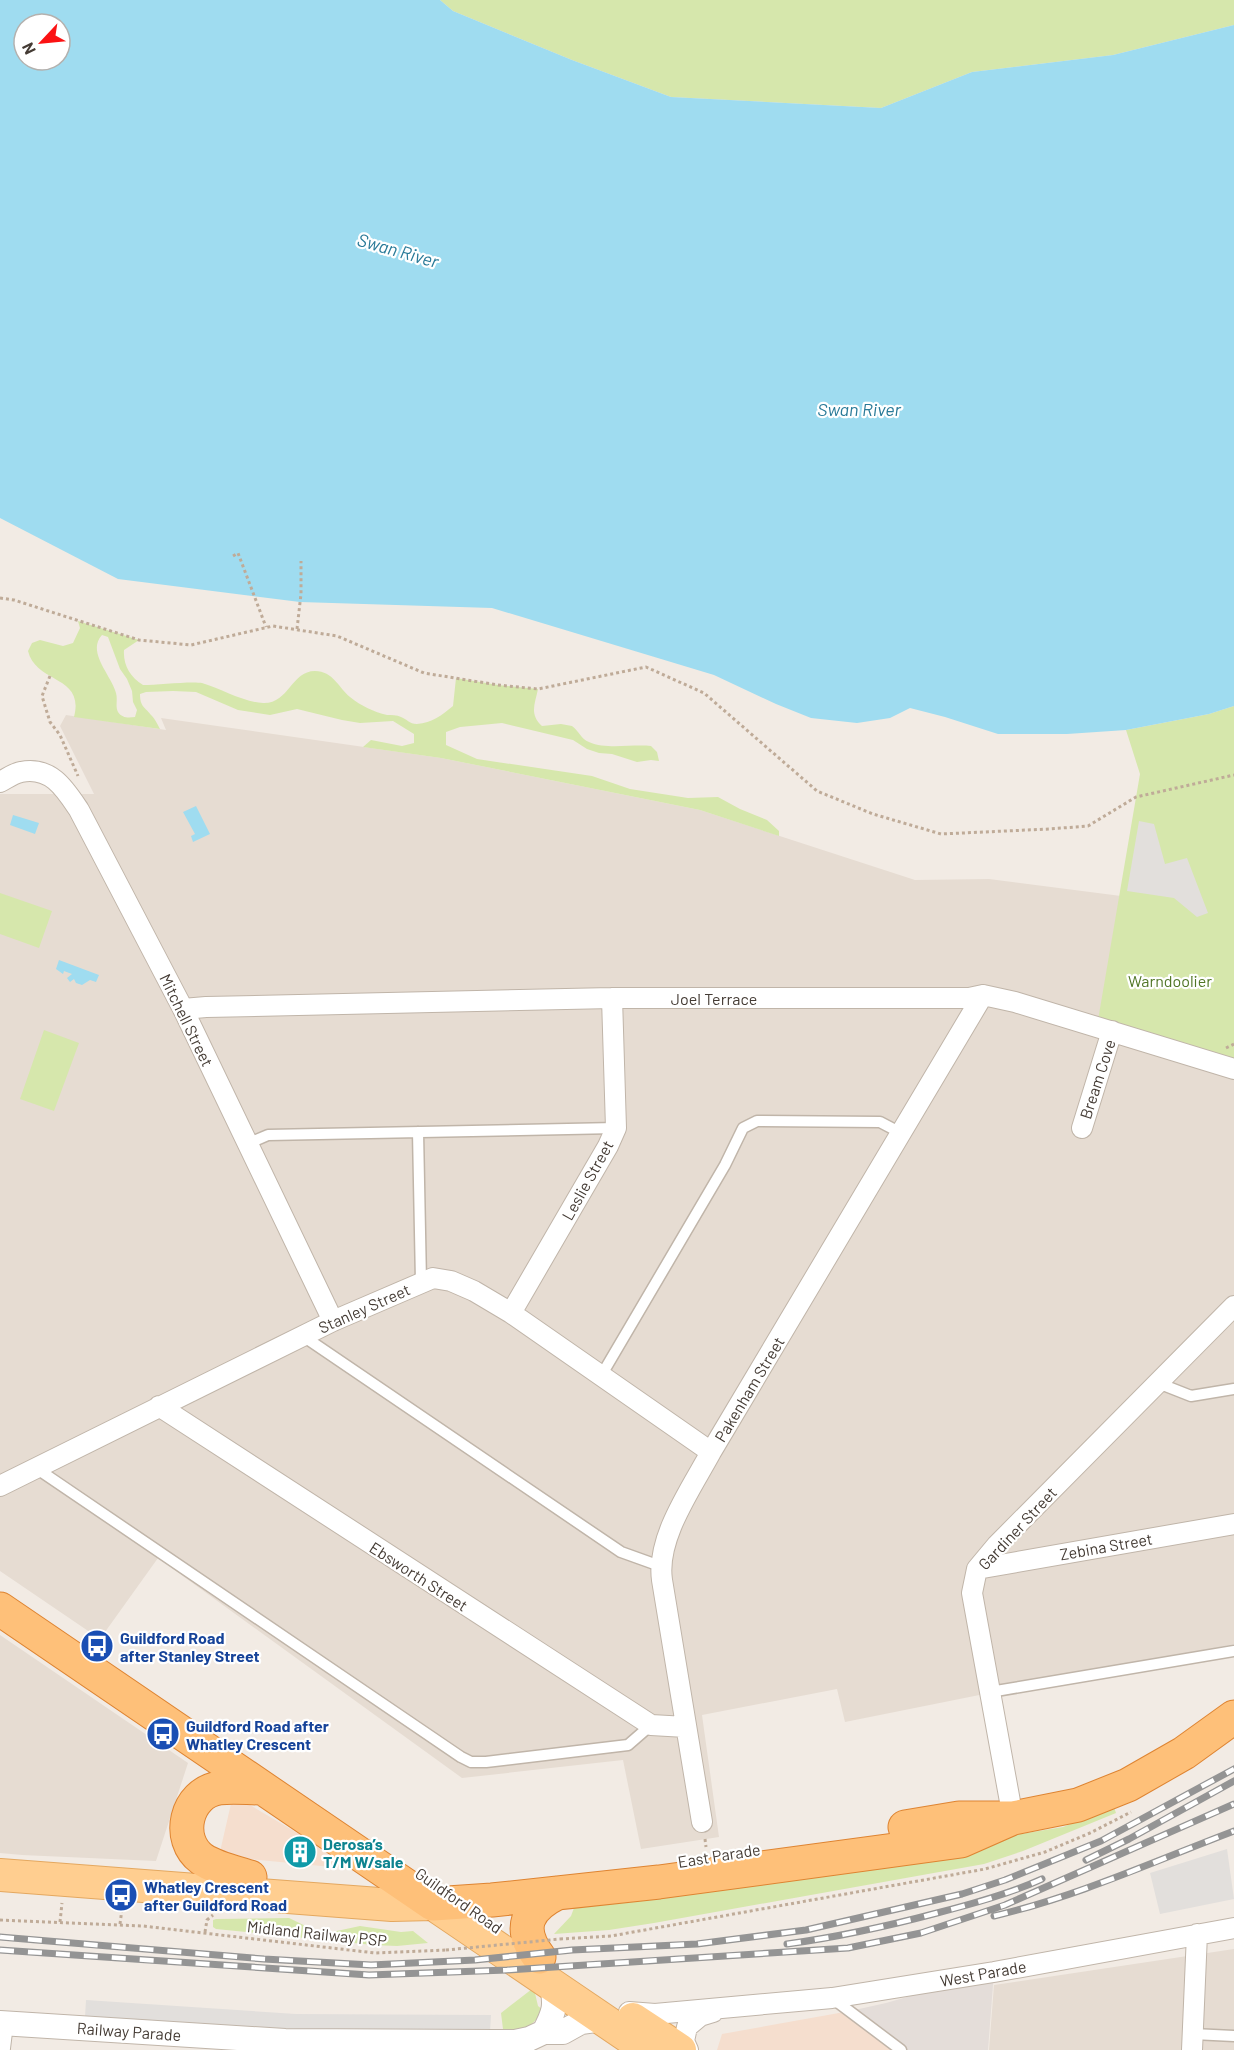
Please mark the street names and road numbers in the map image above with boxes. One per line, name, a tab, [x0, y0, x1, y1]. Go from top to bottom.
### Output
street label: Mitchell Street	[156, 971, 218, 1069]
street label: Joel Terrace	[671, 989, 757, 1008]
street label: Bream Cove	[1075, 1037, 1119, 1121]
street label: Leslie Street	[557, 1137, 617, 1223]
street label: Stanley Street	[315, 1279, 413, 1337]
street label: Pakenham Street	[710, 1333, 788, 1445]
street label: Gardiner Street	[974, 1483, 1060, 1573]
street label: Zebina Street	[1058, 1528, 1154, 1564]
street label: Ebsworth Street	[366, 1537, 472, 1615]
street label: East Parade	[676, 1839, 762, 1871]
street label: Guildford Road	[412, 1863, 506, 1937]
street label: Midland Railway PSP	[246, 1916, 388, 1950]
street label: West Parade	[938, 1956, 1028, 1990]
street label: Railway Parade	[76, 2018, 182, 2044]

